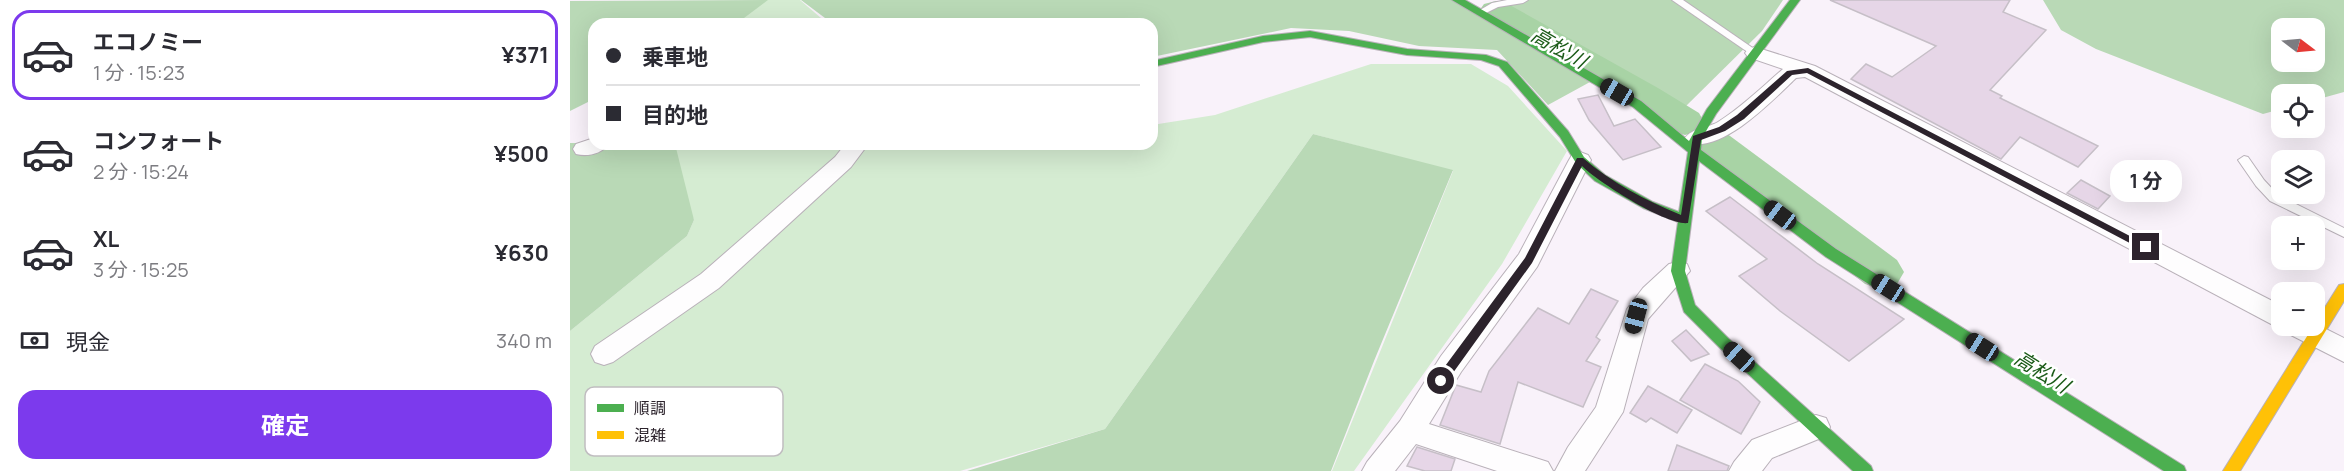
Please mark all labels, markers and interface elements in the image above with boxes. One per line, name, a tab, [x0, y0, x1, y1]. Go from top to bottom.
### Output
north arrow	[2271, 18, 2325, 72]
map controls	[2271, 18, 2325, 336]
water label: 高松川	[1527, 21, 1594, 75]
text: エコノミー	[93, 27, 203, 57]
icon: car	[21, 28, 75, 82]
text: ¥371	[501, 40, 549, 70]
text: 乗車地	[642, 42, 708, 72]
text: 1 分 · 15:23	[93, 59, 185, 86]
car	[1597, 75, 1637, 109]
button: locate	[2271, 84, 2325, 138]
text: 目的地	[642, 100, 708, 130]
text: コンフォート	[93, 126, 224, 156]
icon: car	[21, 127, 75, 181]
text: ¥500	[494, 139, 549, 169]
button: layers	[2271, 150, 2325, 204]
text: 2 分 · 15:24	[93, 158, 189, 185]
callout: 1 分	[2110, 160, 2182, 202]
text: 1 分	[2130, 167, 2162, 194]
car	[1760, 197, 1800, 233]
button: +	[2271, 216, 2325, 270]
text: XL	[93, 224, 119, 254]
icon: car	[21, 226, 75, 280]
route end	[2132, 233, 2159, 260]
text: ¥630	[495, 238, 549, 268]
text: 3 分 · 15:25	[93, 256, 189, 283]
car	[1868, 271, 1908, 305]
button: −	[2271, 282, 2325, 336]
car	[1623, 296, 1649, 336]
icon: cash	[18, 324, 51, 357]
text: 現金	[66, 327, 110, 357]
text: 340 m	[496, 327, 552, 354]
car	[1962, 330, 2002, 364]
car	[1720, 338, 1758, 376]
water label: 高松川	[2010, 344, 2077, 400]
route start	[1427, 367, 1454, 394]
legend	[585, 387, 783, 456]
button: 確定	[18, 390, 552, 459]
text: 順調	[634, 397, 666, 419]
text: 混雑	[634, 424, 666, 446]

